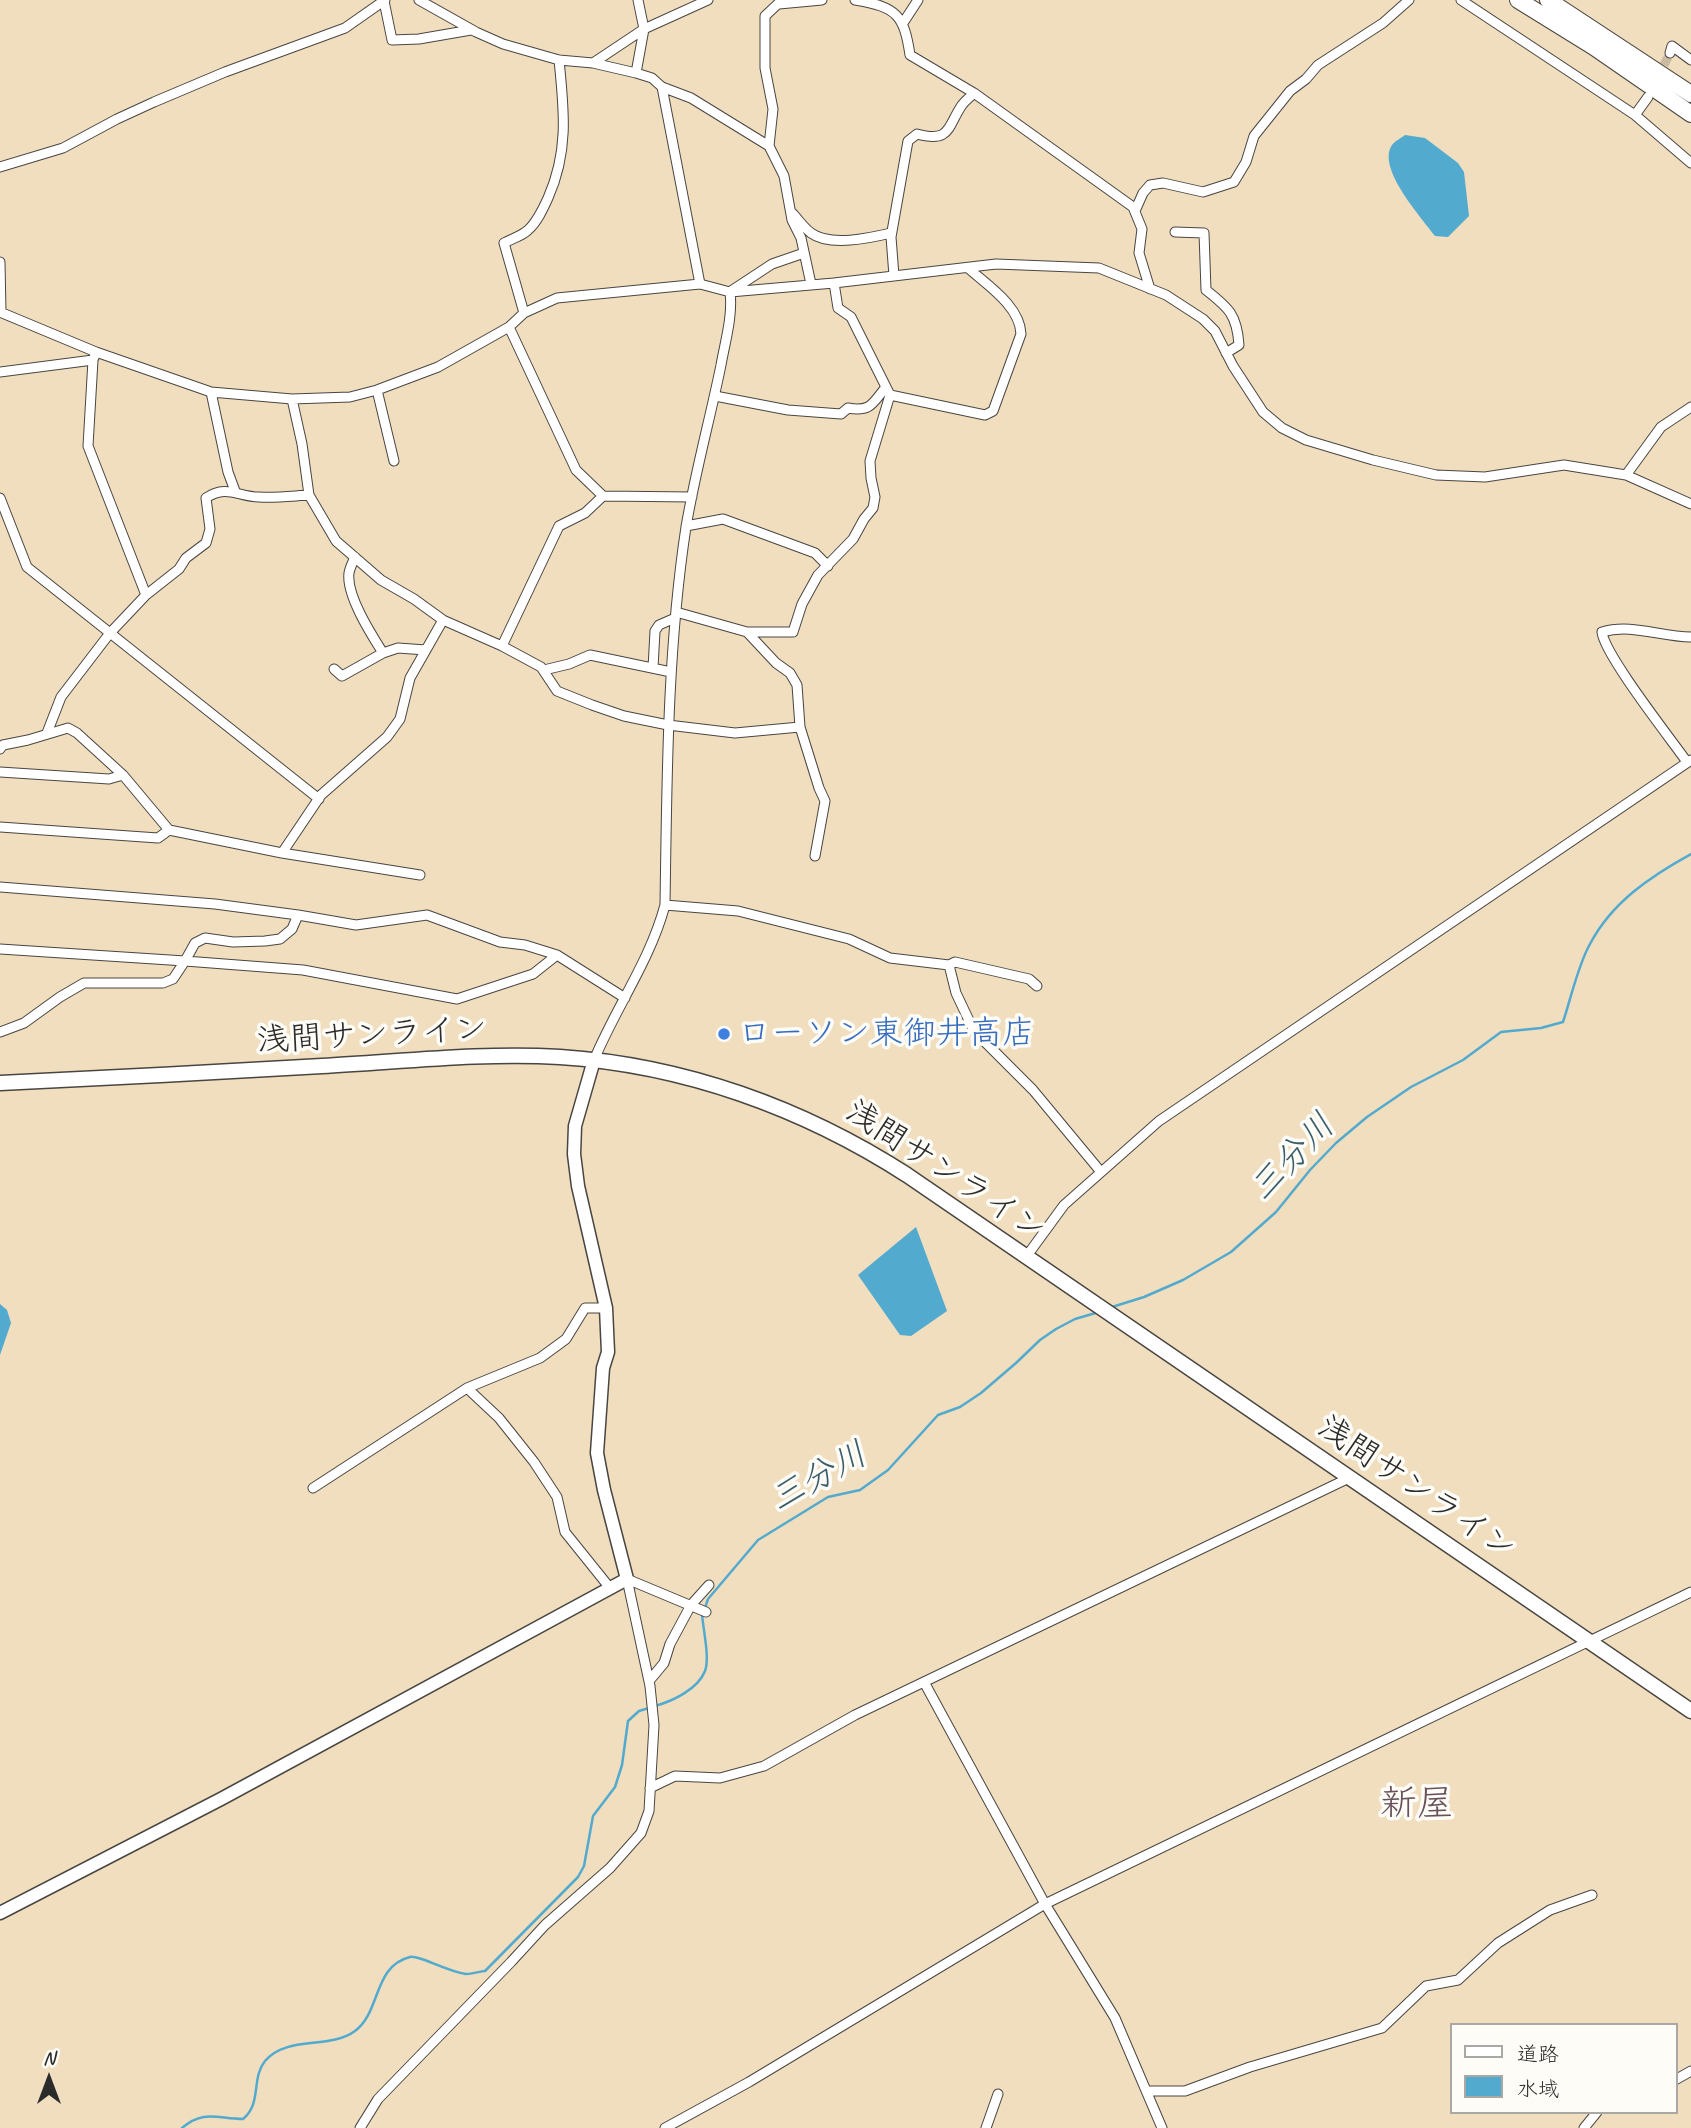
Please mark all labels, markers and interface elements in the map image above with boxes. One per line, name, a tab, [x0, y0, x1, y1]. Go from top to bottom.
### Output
street label: 浅間サンライン	[256, 1010, 488, 1062]
place label: ローソン東御井高店	[738, 1014, 1035, 1054]
marker: ローソン東御井高店	[716, 1026, 732, 1042]
street label: 浅間サンライン	[837, 1092, 1053, 1252]
water label: 三分川	[1241, 1106, 1345, 1210]
street label: 浅間サンライン	[1309, 1408, 1523, 1570]
water label: 三分川	[763, 1434, 875, 1522]
district label: 新屋	[1380, 1783, 1454, 1827]
legend	[1450, 2023, 1677, 2114]
text: 道路	[1517, 2041, 1559, 2067]
north arrow	[14, 2044, 84, 2114]
text: N	[43, 2046, 55, 2070]
text: 水域	[1517, 2076, 1559, 2102]

